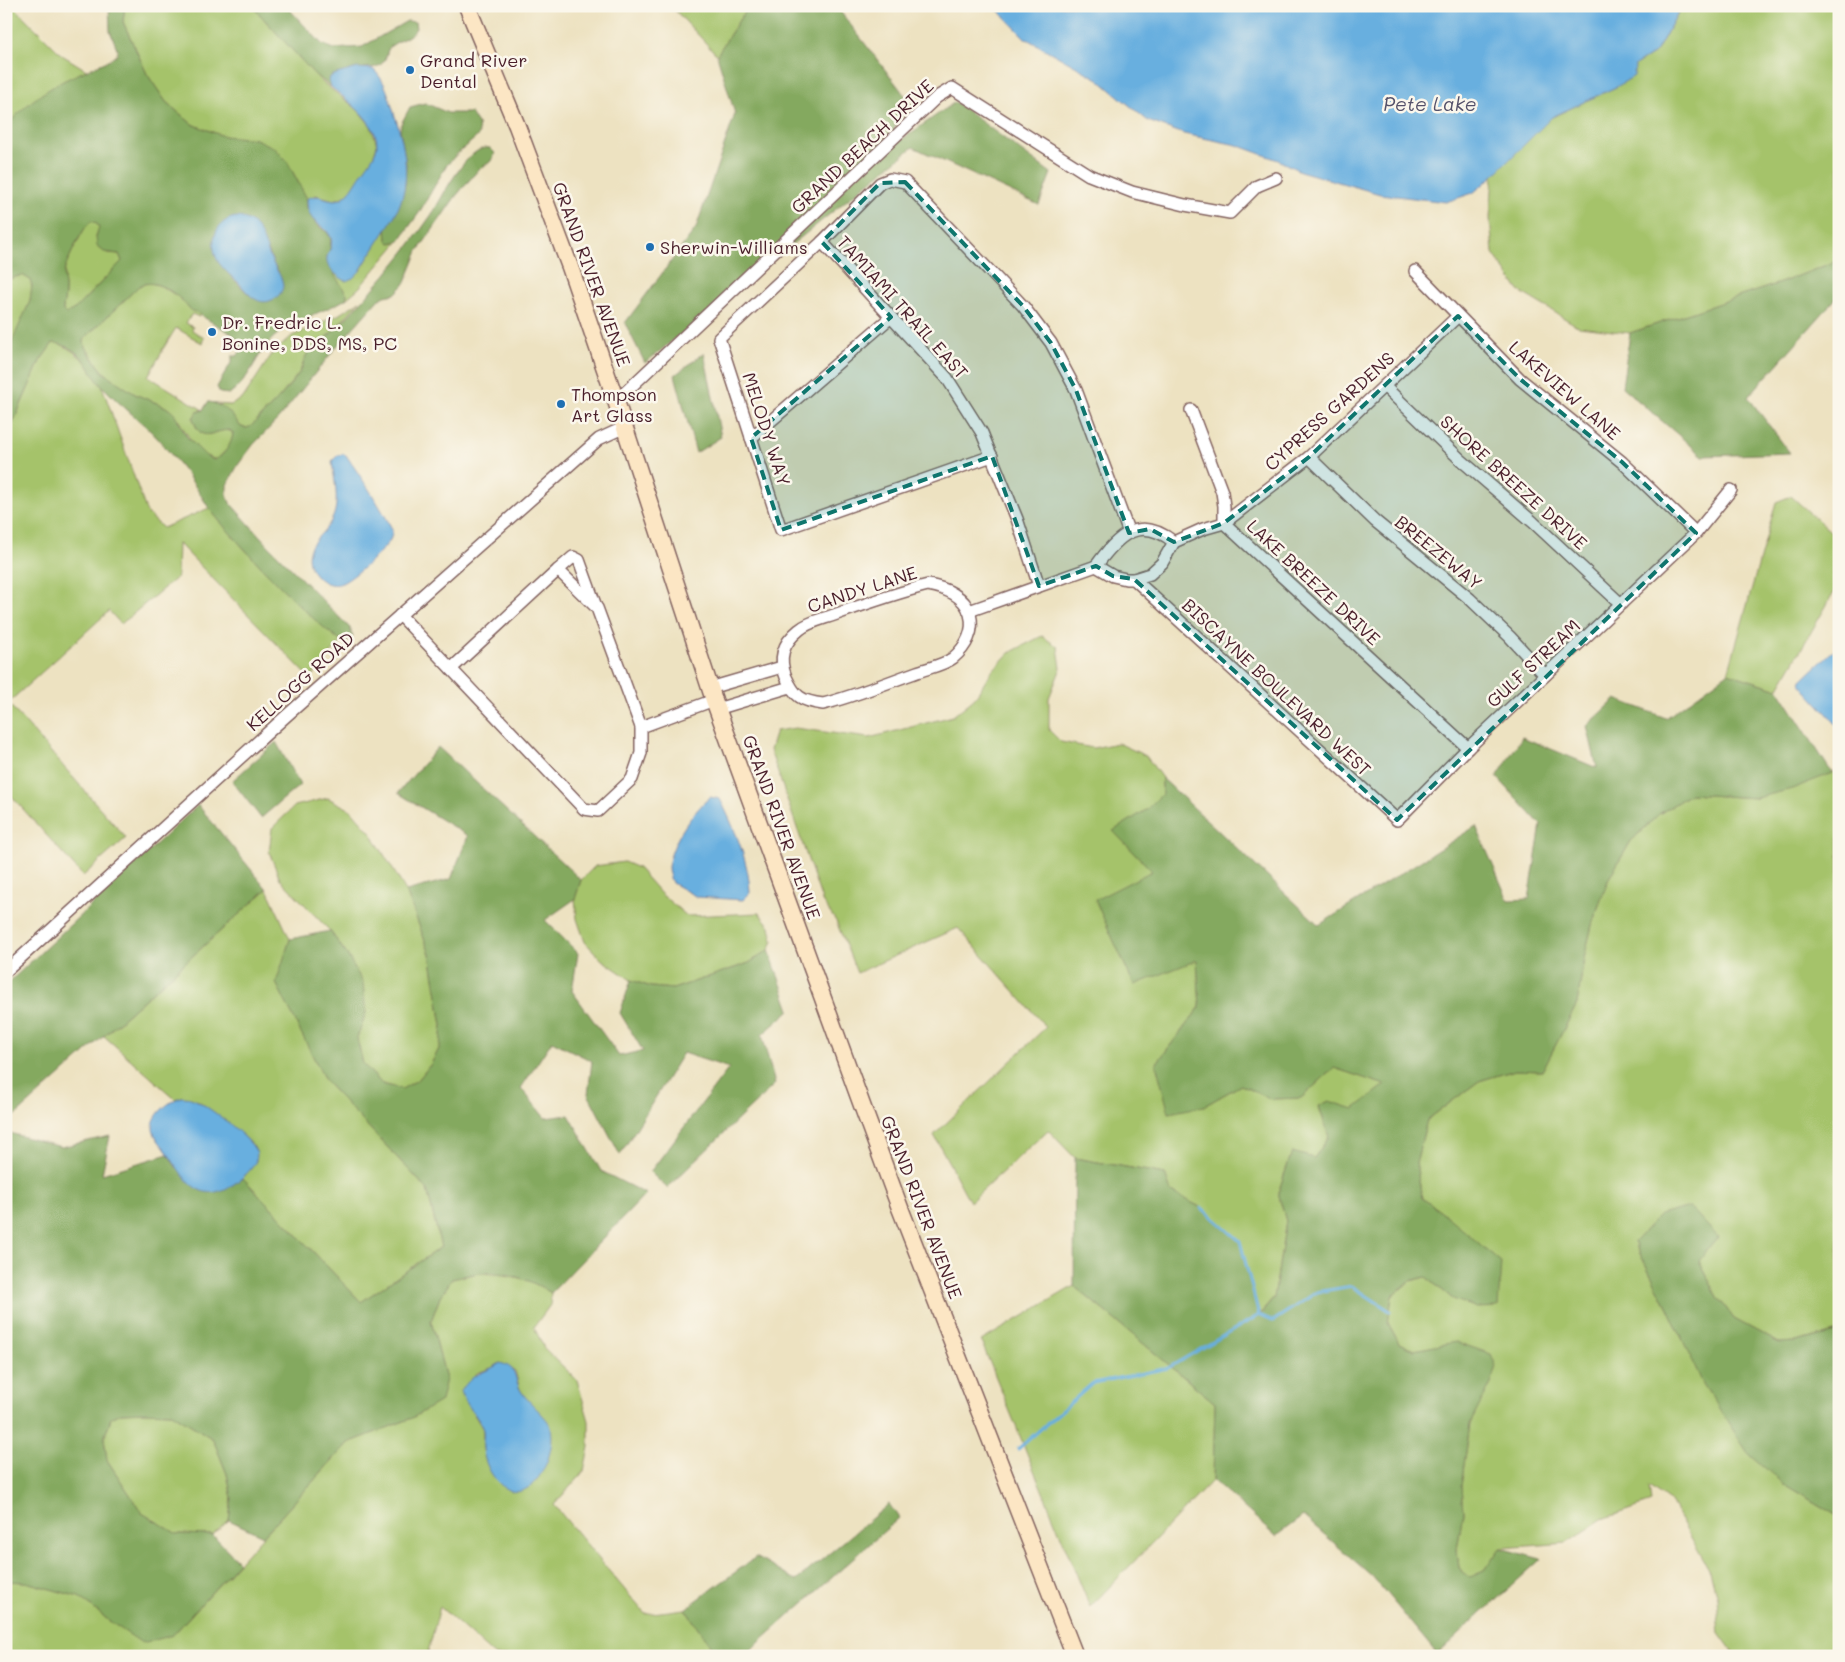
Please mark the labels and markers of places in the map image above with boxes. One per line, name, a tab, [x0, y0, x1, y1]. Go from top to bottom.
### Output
place label: Grand River Dental	[420, 48, 527, 93]
marker: Grand River Dental	[404, 64, 416, 76]
place label: Sherwin-Williams	[660, 235, 808, 259]
marker: Sherwin-Williams	[644, 241, 656, 253]
place label: Dr. Fredric L. Bonine, DDS, MS, PC	[222, 310, 397, 355]
marker: Dr. Fredric L. Bonine, DDS, MS, PC	[206, 326, 218, 338]
place label: Thompson Art Glass	[571, 382, 657, 427]
marker: Thompson Art Glass	[555, 398, 567, 410]

